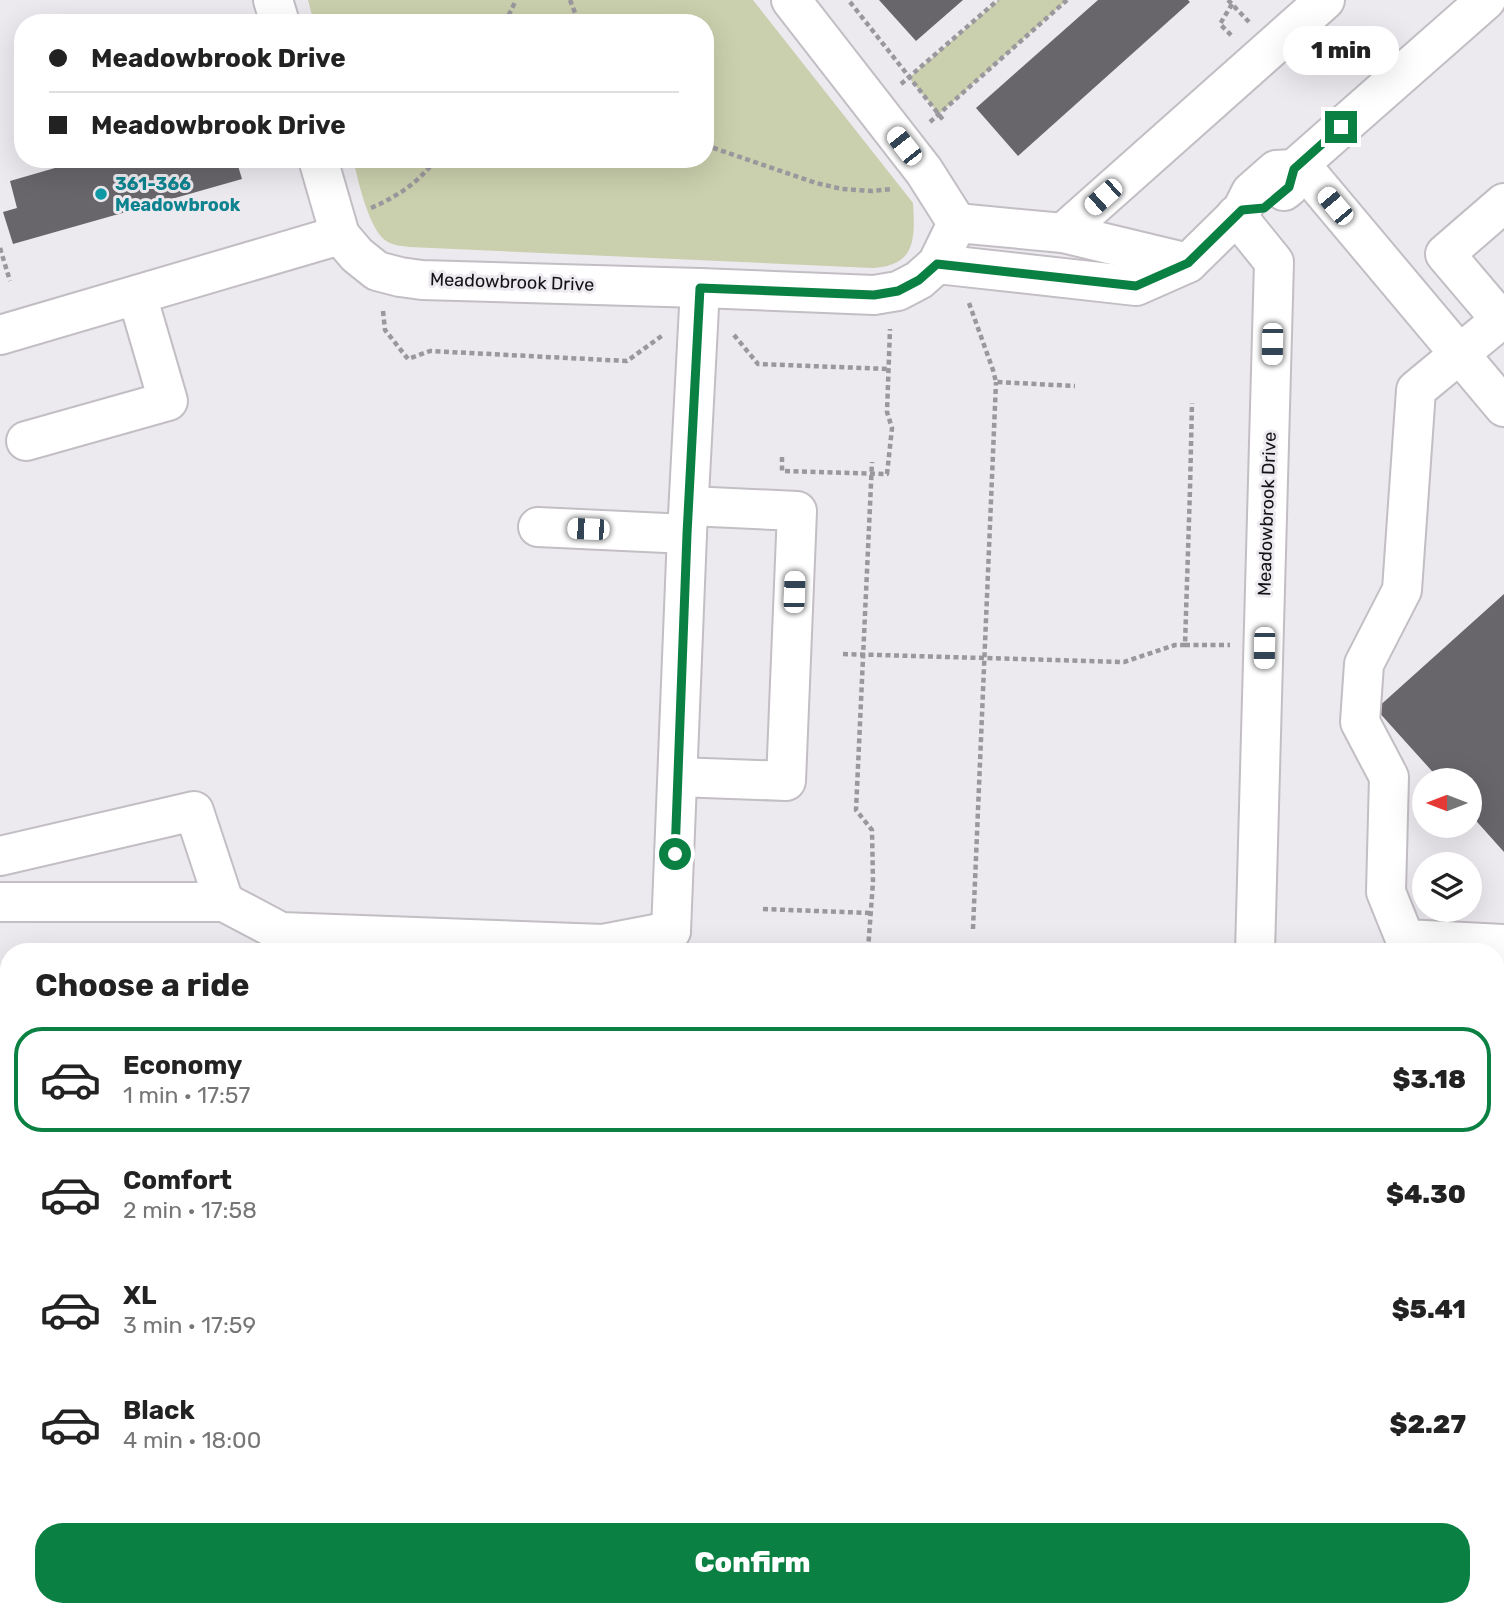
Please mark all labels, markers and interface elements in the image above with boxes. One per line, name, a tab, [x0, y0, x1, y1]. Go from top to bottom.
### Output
callout: 1 min	[1283, 25, 1399, 74]
text: 1 min	[1311, 36, 1371, 64]
text: Meadowbrook Drive	[91, 43, 346, 74]
text: Meadowbrook Drive	[91, 110, 346, 141]
route end	[1325, 111, 1357, 143]
car	[883, 123, 926, 169]
place label: 361-366 Meadowbrook	[115, 173, 241, 216]
car	[1081, 175, 1126, 219]
car	[1314, 183, 1357, 229]
marker: 361-366 Meadowbrook	[93, 186, 109, 202]
street label: Meadowbrook Drive	[429, 268, 595, 296]
car	[1262, 323, 1283, 365]
street label: Meadowbrook Drive	[1253, 431, 1281, 597]
car	[567, 518, 610, 540]
car	[783, 571, 806, 613]
car	[1254, 627, 1275, 669]
north arrow	[1412, 768, 1482, 838]
map controls	[1412, 768, 1482, 922]
route start	[659, 838, 691, 870]
button: layers	[1412, 852, 1482, 922]
text: Choose a ride	[35, 966, 249, 1004]
icon: car	[39, 1048, 102, 1111]
text: Economy	[123, 1050, 242, 1081]
text: $3.18	[1392, 1064, 1466, 1095]
text: 1 min · 17:57	[123, 1081, 250, 1109]
icon: car	[39, 1163, 102, 1226]
text: Comfort	[123, 1165, 232, 1196]
text: $4.30	[1386, 1179, 1466, 1210]
text: 2 min · 17:58	[123, 1196, 257, 1224]
icon: car	[39, 1278, 102, 1341]
text: XL	[123, 1280, 156, 1311]
text: $5.41	[1392, 1294, 1466, 1325]
text: 3 min · 17:59	[123, 1311, 256, 1339]
icon: car	[39, 1393, 102, 1456]
text: Black	[123, 1395, 195, 1426]
text: $2.27	[1390, 1409, 1466, 1440]
text: 4 min · 18:00	[123, 1426, 261, 1454]
button: Confirm	[35, 1523, 1470, 1603]

